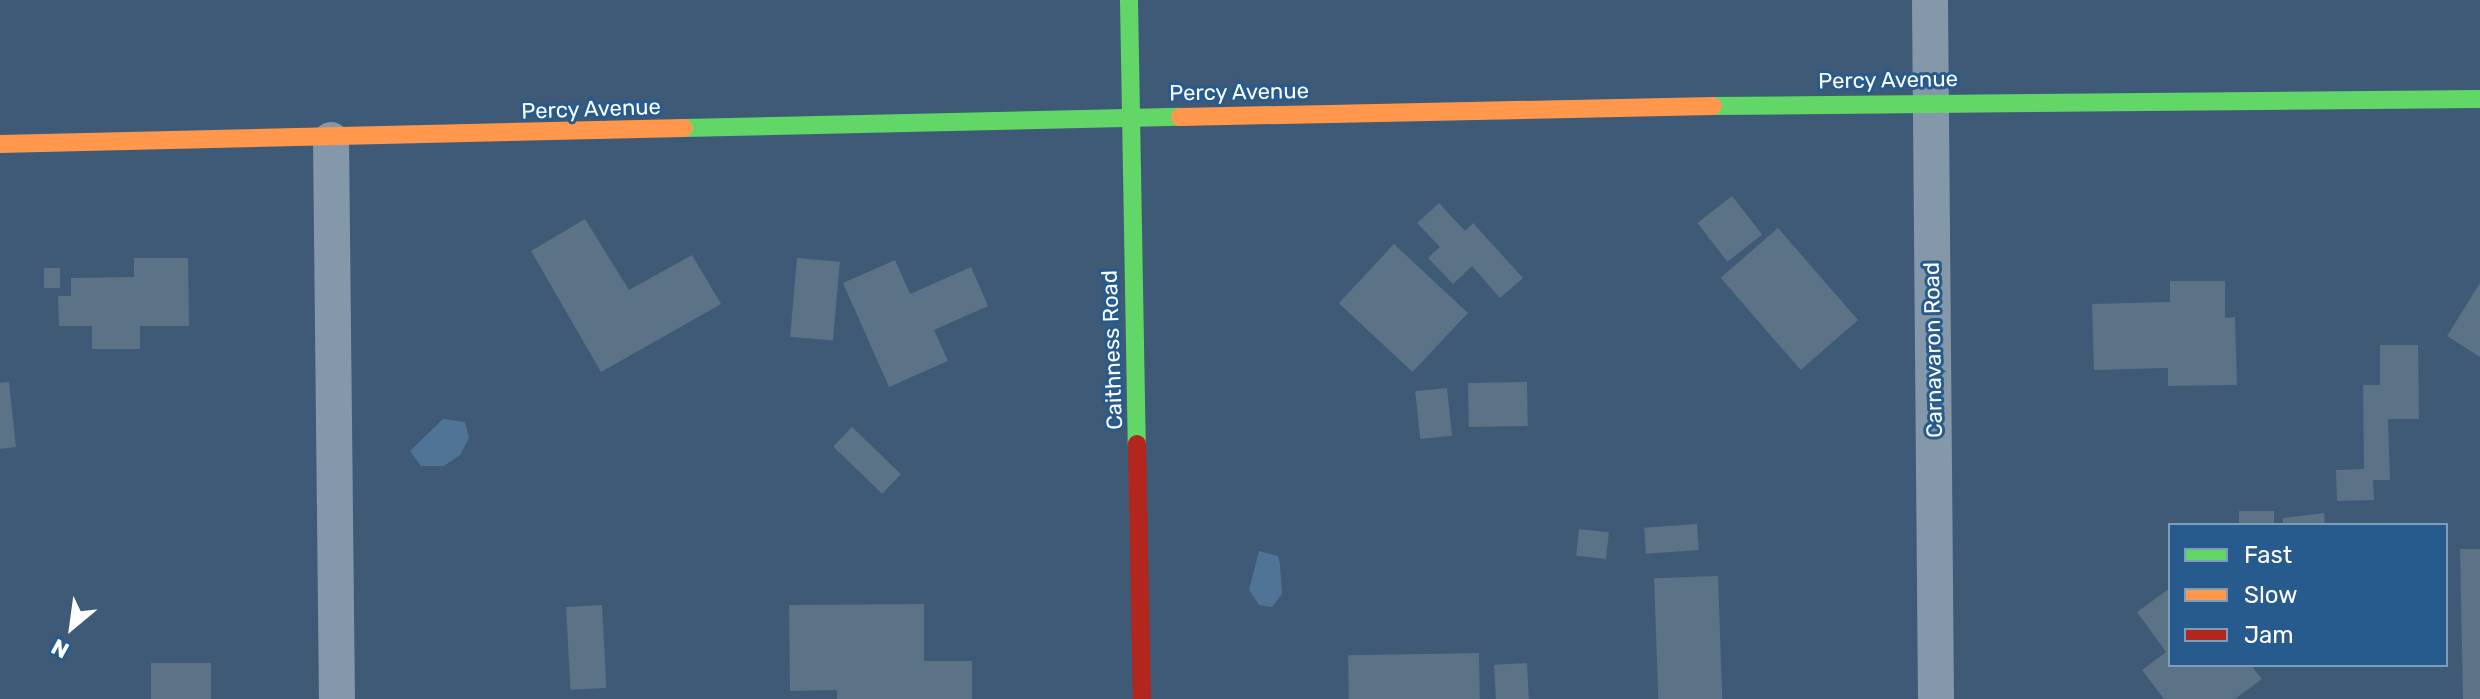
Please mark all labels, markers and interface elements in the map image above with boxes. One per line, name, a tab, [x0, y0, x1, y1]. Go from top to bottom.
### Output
street label: Percy Avenue	[1817, 66, 1959, 94]
street label: Percy Avenue	[1168, 78, 1310, 106]
street label: Percy Avenue	[520, 93, 662, 125]
street label: Carnavaron Road	[1918, 262, 1948, 438]
street label: Caithness Road	[1096, 270, 1128, 430]
legend	[2168, 523, 2448, 667]
text: Fast	[2244, 541, 2292, 569]
text: Slow	[2244, 581, 2297, 609]
north arrow	[32, 587, 112, 667]
text: Jam	[2244, 621, 2294, 649]
text: N	[47, 633, 74, 664]

